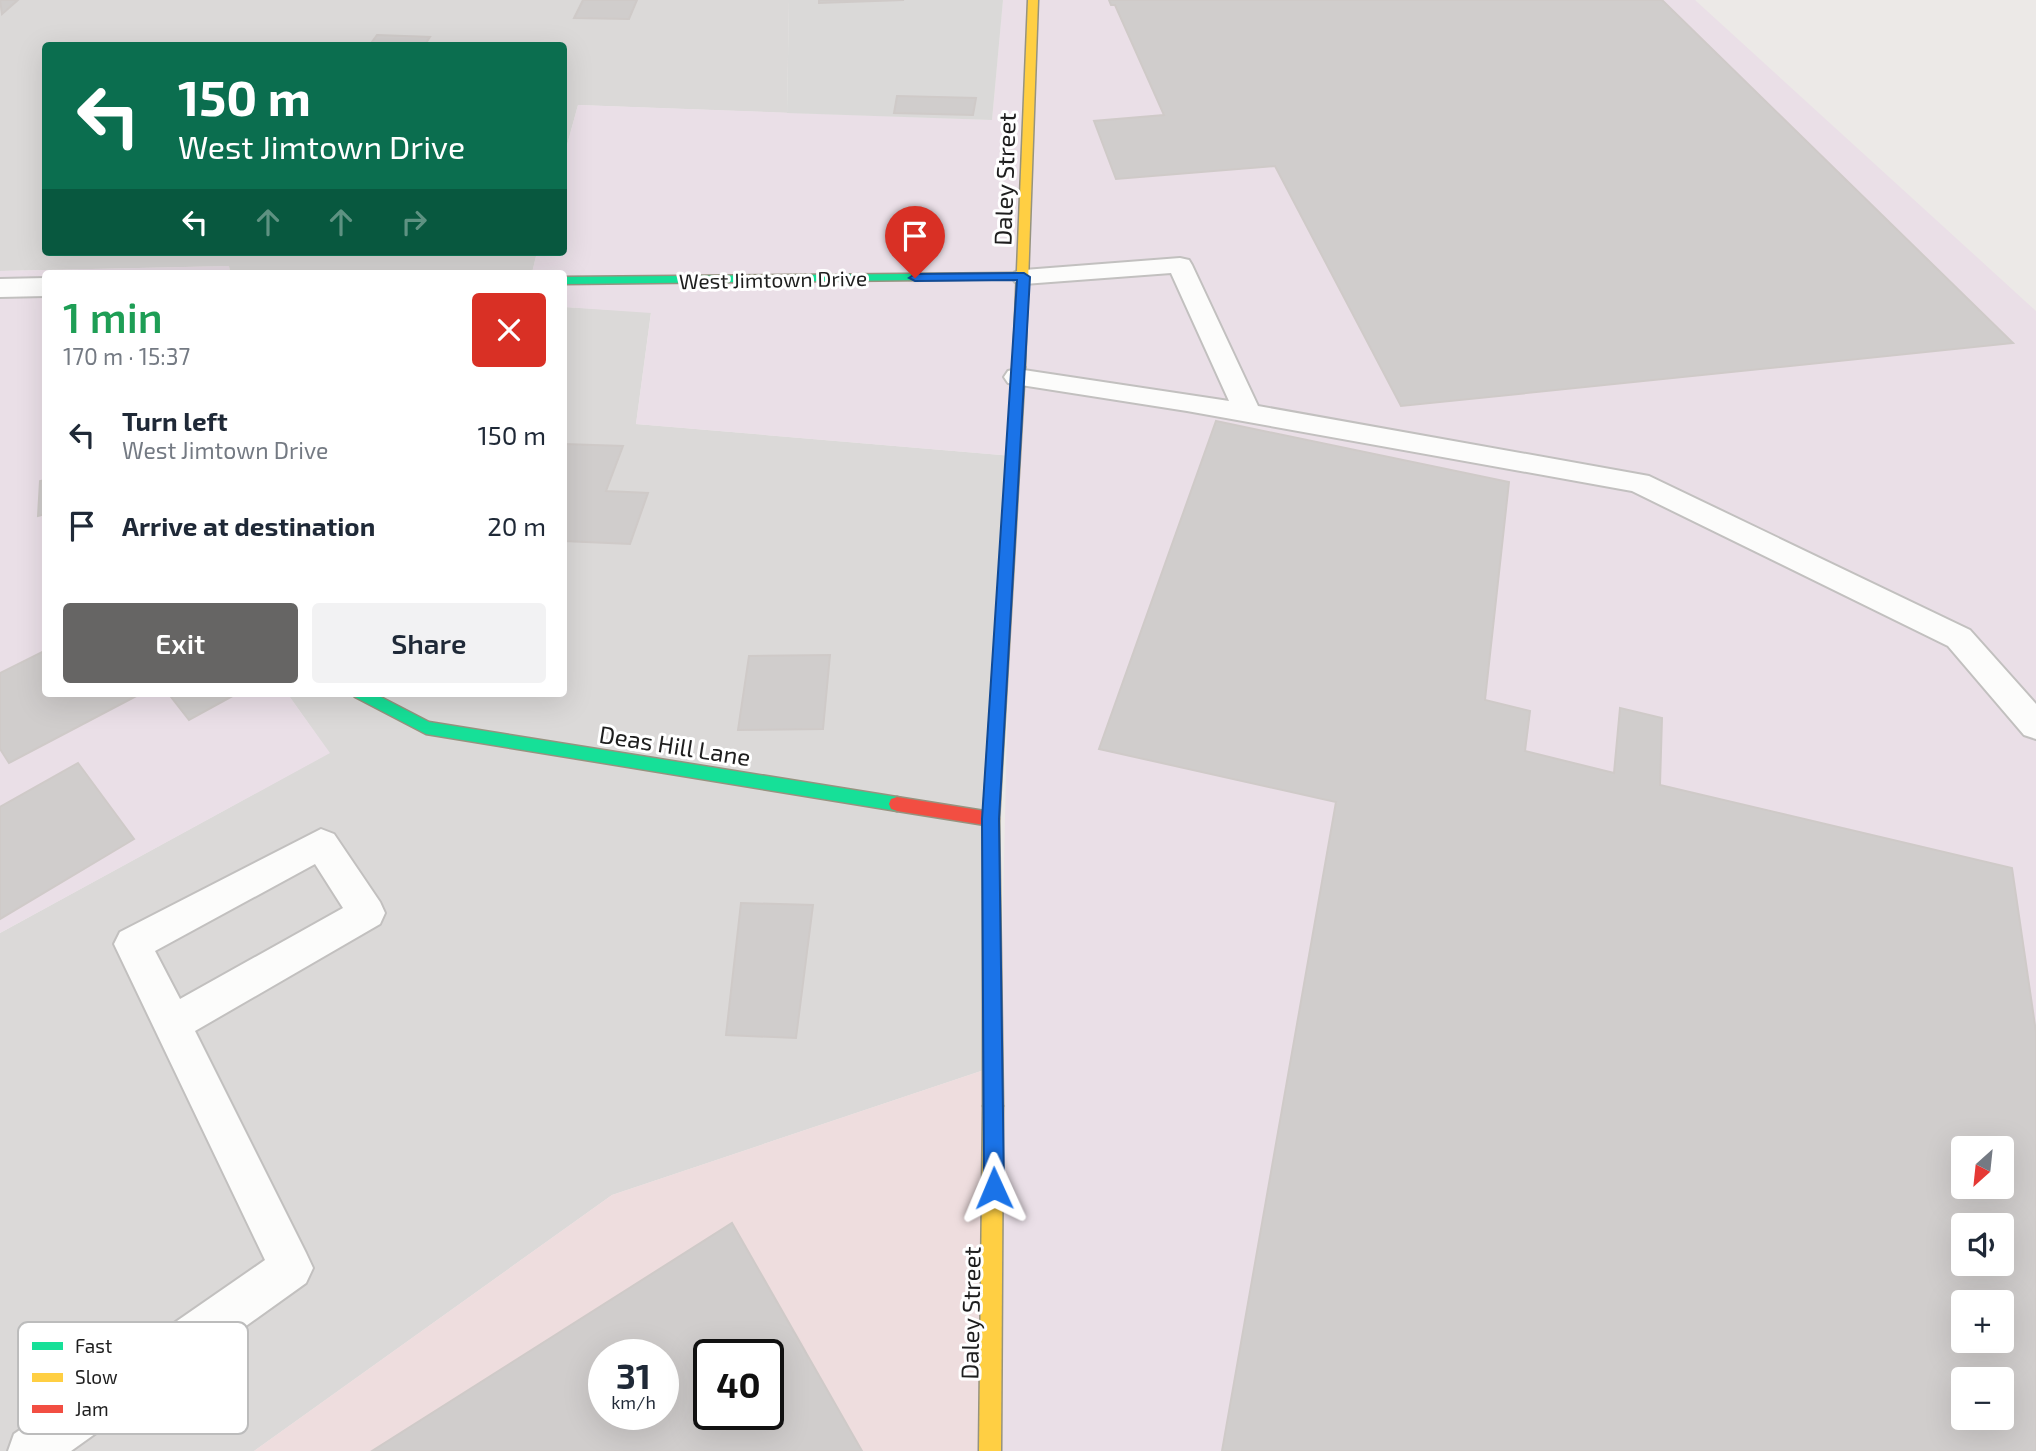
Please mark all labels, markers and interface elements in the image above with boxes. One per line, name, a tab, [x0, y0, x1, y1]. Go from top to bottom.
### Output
text: 150 m	[178, 67, 311, 126]
icon: left	[63, 70, 154, 161]
street label: Daley Street	[987, 112, 1021, 246]
text: West Jimtown Drive	[178, 127, 465, 165]
icon: left	[176, 203, 214, 241]
icon: ahead	[249, 203, 287, 241]
icon: ahead	[322, 203, 360, 241]
icon: right	[395, 203, 433, 241]
pin	[885, 206, 945, 278]
icon: arrive	[896, 217, 934, 255]
street label: West Jimtown Drive	[679, 265, 867, 293]
text: 1 min	[63, 291, 163, 341]
button: close	[472, 293, 546, 367]
text: 170 m · 15:37	[63, 342, 190, 370]
text: Turn left	[122, 405, 228, 436]
icon: left	[63, 416, 101, 454]
text: 150 m	[477, 419, 546, 450]
text: West Jimtown Drive	[122, 436, 328, 464]
icon: arrive	[63, 507, 101, 545]
text: Arrive at destination	[122, 510, 375, 541]
text: 20 m	[487, 510, 546, 541]
button: Exit	[63, 603, 298, 683]
button: Share	[312, 603, 546, 683]
street label: Deas Hill Lane	[597, 719, 753, 771]
north arrow	[1951, 1136, 2014, 1199]
map controls	[1951, 1136, 2014, 1430]
position arrow	[957, 1151, 1031, 1225]
button: sound	[1951, 1213, 2014, 1276]
street label: Daley Street	[954, 1246, 986, 1380]
button: +	[1951, 1290, 2014, 1353]
legend	[18, 1322, 248, 1434]
text: Fast	[75, 1334, 112, 1357]
speed limit sign: 40	[693, 1339, 784, 1430]
text: 31	[616, 1354, 651, 1396]
text: Slow	[75, 1365, 118, 1388]
button: −	[1951, 1367, 2014, 1430]
text: km/h	[611, 1391, 656, 1413]
text: Jam	[75, 1397, 109, 1420]

